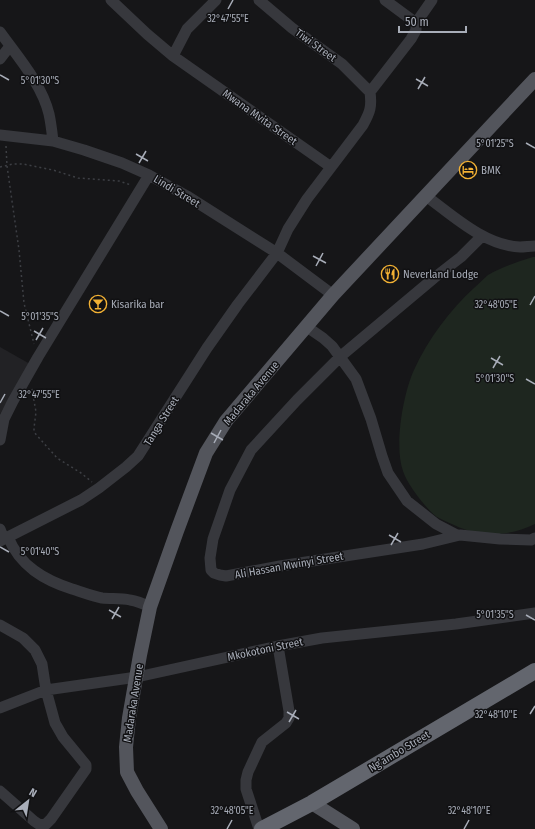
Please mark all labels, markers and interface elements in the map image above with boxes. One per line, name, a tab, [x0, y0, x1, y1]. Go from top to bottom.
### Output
scale bar	[399, 8, 466, 34]
text: 32°47'55"E	[207, 13, 249, 25]
text: 50 m	[405, 15, 429, 29]
street label: Tiwi Street	[293, 26, 339, 65]
text: 5°01'30"S	[21, 75, 59, 87]
street label: Mwana Mvita Street	[220, 87, 300, 148]
text: 5°01'25"S	[476, 138, 514, 150]
hotel icon: BMK	[458, 160, 478, 180]
place label: BMK	[481, 164, 501, 177]
street label: Lindi Street	[151, 173, 203, 211]
restaurant icon: Neverland Lodge	[380, 264, 400, 284]
place label: Neverland Lodge	[403, 268, 478, 281]
bar icon: Kisarika bar	[88, 294, 108, 314]
place label: Kisarika bar	[111, 298, 164, 311]
text: 32°48'05"E	[474, 299, 518, 311]
text: 5°01'35"S	[21, 311, 59, 323]
street label: Madaraka Avenue	[221, 359, 282, 428]
text: 5°01'30"S	[476, 373, 514, 385]
text: 32°47'55"E	[18, 389, 60, 401]
street label: Tanga Street	[141, 394, 182, 448]
text: 5°01'40"S	[21, 546, 59, 558]
street label: Ali Hassan Mwinyi Street	[234, 549, 345, 581]
text: 5°01'35"S	[476, 609, 514, 621]
street label: Mkokotoni Street	[226, 635, 304, 664]
street label: Madaraka Avenue	[121, 663, 146, 743]
text: 32°48'10"E	[475, 709, 518, 721]
street label: Ng’ambo Street	[366, 728, 433, 775]
north arrow	[8, 781, 48, 821]
text: N	[27, 785, 39, 800]
text: 32°48'05"E	[210, 805, 254, 817]
text: 32°48'10"E	[448, 805, 491, 817]

